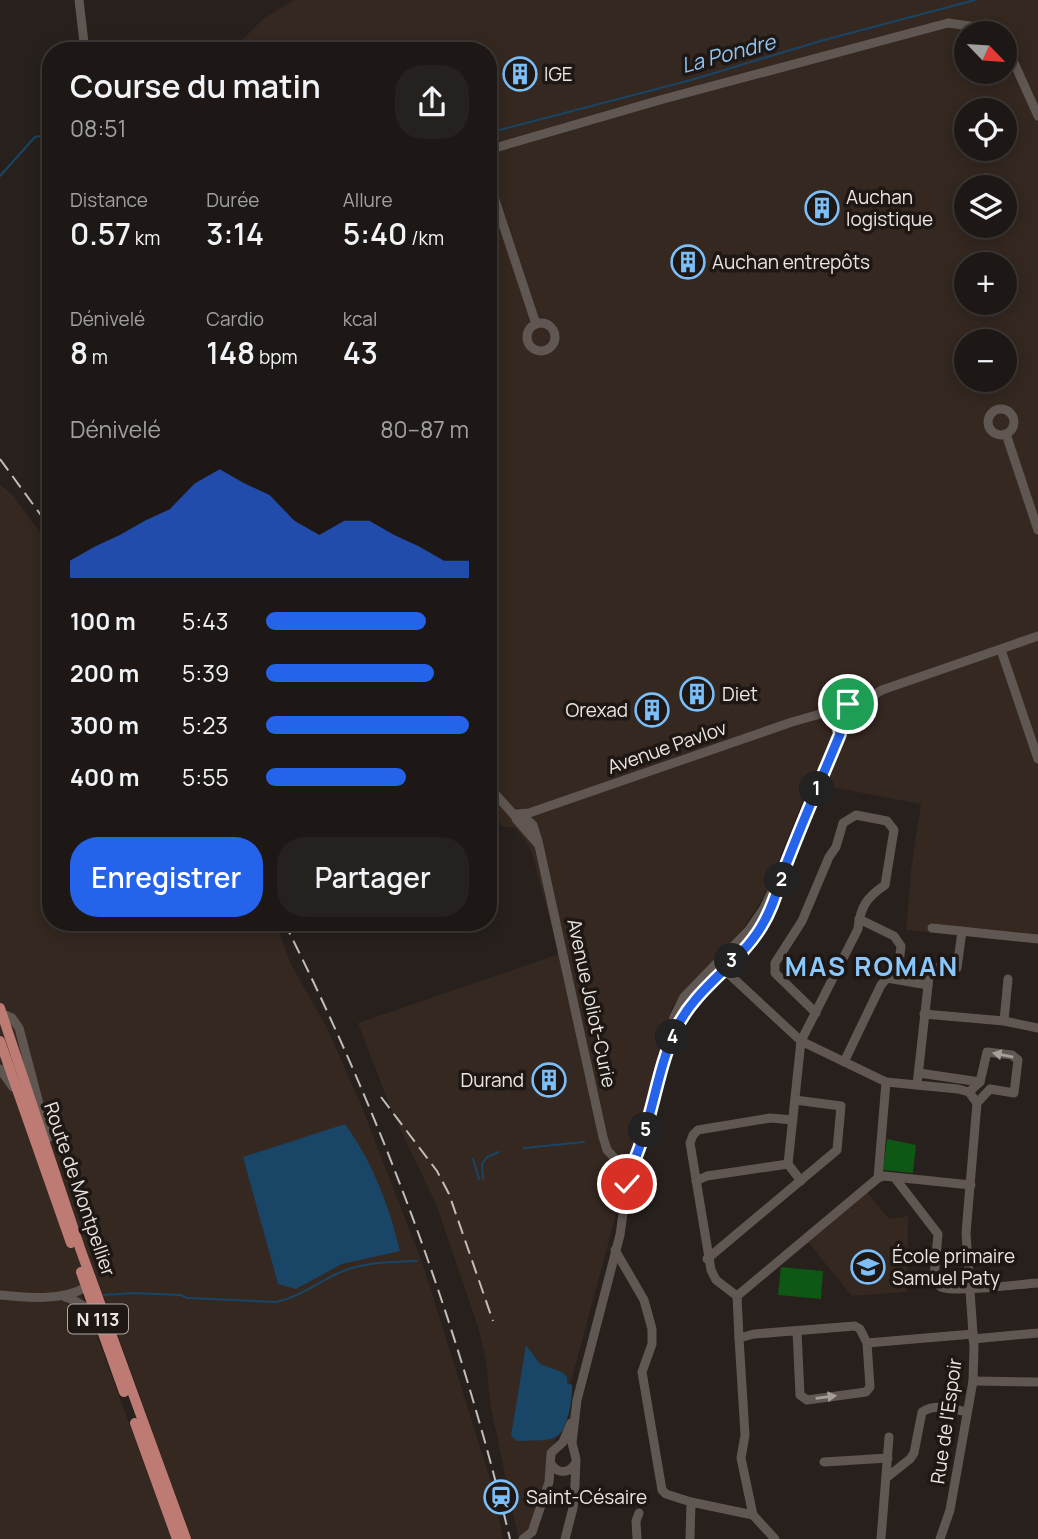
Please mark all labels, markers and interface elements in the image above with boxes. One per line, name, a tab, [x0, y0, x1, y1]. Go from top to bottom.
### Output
north arrow	[954, 21, 1017, 84]
map controls	[954, 21, 1017, 392]
water label: La Pondre	[678, 27, 780, 79]
building icon: IGE	[501, 55, 539, 93]
place label: IGE	[544, 61, 573, 87]
text: Course du matin	[70, 64, 321, 108]
button: share	[395, 65, 469, 139]
button: locate	[954, 98, 1017, 161]
text: 08:51	[70, 112, 127, 144]
button: layers	[954, 175, 1017, 238]
place label: Auchan logistique	[846, 184, 933, 232]
text: Distance	[70, 187, 148, 213]
text: Durée	[206, 187, 259, 213]
text: Allure	[343, 187, 393, 213]
building icon: Auchan logistique	[803, 189, 841, 227]
text: 0.57	[70, 213, 131, 254]
text: 3:14	[206, 213, 264, 254]
text: 5:40	[343, 213, 407, 254]
text: km	[131, 225, 160, 251]
text: /km	[407, 225, 444, 251]
building icon: Auchan entrepôts	[669, 243, 707, 281]
place label: Auchan entrepôts	[712, 249, 870, 275]
button: +	[954, 252, 1017, 315]
text: Dénivelé	[70, 306, 145, 332]
text: Cardio	[206, 306, 264, 332]
text: kcal	[343, 306, 377, 332]
button: −	[954, 329, 1017, 392]
text: 8	[70, 332, 88, 373]
text: 148	[206, 332, 255, 373]
text: 43	[343, 332, 378, 373]
text: m	[88, 344, 108, 370]
text: bpm	[255, 344, 298, 370]
text: Dénivelé	[70, 413, 161, 445]
text: 80–87 m	[380, 413, 469, 445]
text: 100 m	[70, 605, 136, 637]
text: 5:43	[182, 605, 228, 637]
text: 200 m	[70, 657, 139, 689]
text: 5:39	[182, 657, 229, 689]
pin	[818, 674, 878, 734]
building icon: Diet	[678, 675, 716, 713]
place label: Diet	[722, 681, 758, 707]
icon: arrive	[829, 685, 867, 723]
building icon: Orexad	[633, 691, 671, 729]
place label: Orexad	[565, 697, 628, 723]
text: 300 m	[70, 709, 139, 741]
text: 5:23	[182, 709, 228, 741]
street label: Avenue Pavlov	[604, 714, 730, 780]
text: 400 m	[70, 761, 140, 793]
text: 5:55	[182, 761, 229, 793]
pin: 1	[800, 772, 834, 806]
text: 1	[812, 775, 821, 801]
button: Enregistrer	[70, 837, 263, 917]
button: Partager	[277, 837, 469, 917]
pin: 2	[764, 862, 800, 898]
text: 2	[776, 866, 787, 892]
street label: Avenue Joliot-Curie	[561, 916, 623, 1090]
pin: 3	[714, 944, 750, 978]
text: 3	[726, 947, 737, 973]
district label: MAS ROMAN	[785, 948, 959, 984]
pin: 4	[656, 1020, 690, 1054]
text: 4	[667, 1023, 678, 1049]
one-way arrow	[991, 1049, 1013, 1060]
building icon: Durand	[530, 1061, 568, 1099]
place label: Durand	[460, 1067, 524, 1093]
street label: Route de Montpellier	[38, 1098, 122, 1280]
pin: 5	[628, 1112, 664, 1148]
text: 5	[640, 1116, 651, 1142]
pin	[597, 1154, 657, 1214]
icon: check	[608, 1165, 646, 1203]
place label: École primaire Samuel Paty	[892, 1243, 1015, 1291]
school or university icon: École primaire Samuel Paty	[849, 1248, 887, 1286]
road number: N 113	[68, 1304, 128, 1334]
street label: Rue de l'Espoir	[924, 1356, 968, 1486]
one-way arrow	[815, 1392, 837, 1403]
station icon: Saint-Césaire	[482, 1478, 520, 1516]
place label: Saint-Césaire	[526, 1484, 647, 1510]

